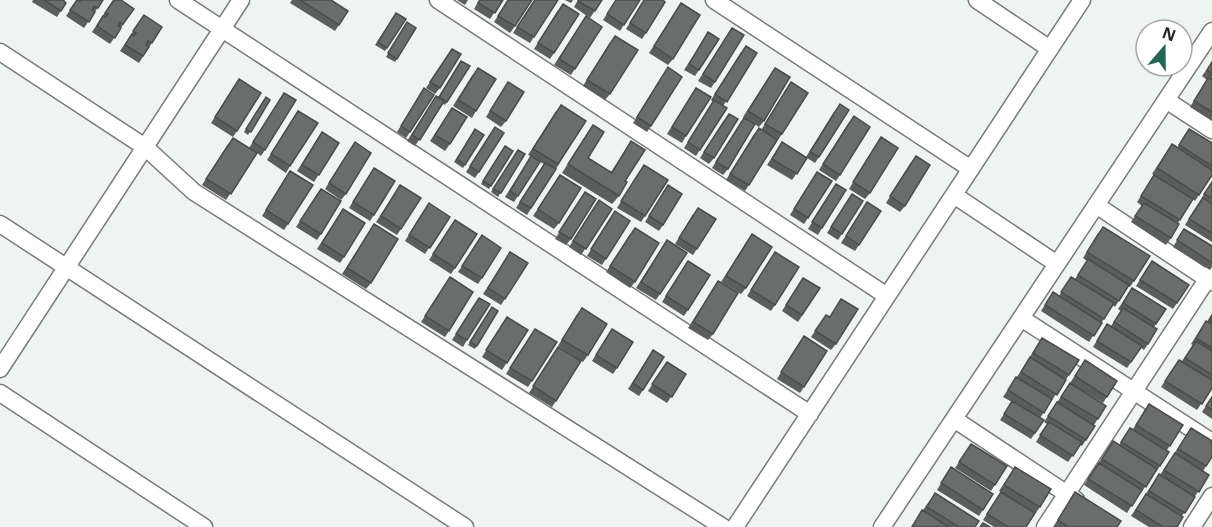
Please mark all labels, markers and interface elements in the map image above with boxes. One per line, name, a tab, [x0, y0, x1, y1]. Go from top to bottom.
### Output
north arrow	[1134, 18, 1194, 78]
text: N	[1159, 21, 1179, 46]

